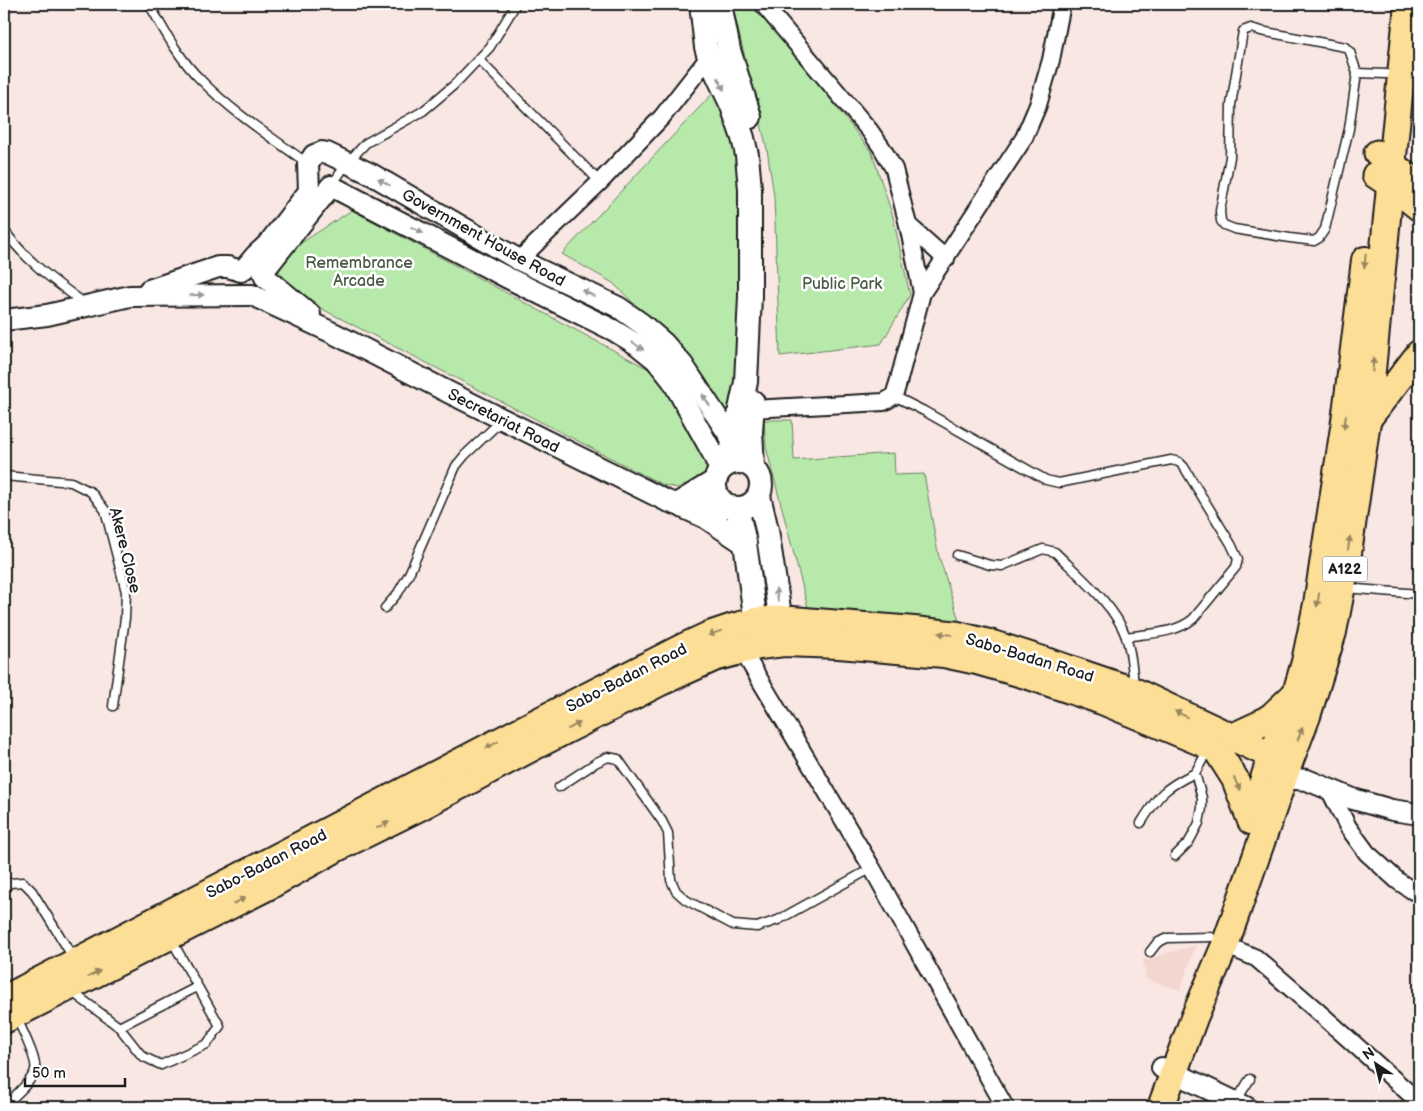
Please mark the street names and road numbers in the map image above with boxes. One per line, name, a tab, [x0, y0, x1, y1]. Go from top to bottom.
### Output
street label: Government House Road	[398, 185, 568, 291]
street label: Secretariat Road	[444, 385, 562, 458]
street label: Akere Close	[105, 506, 144, 596]
road number: A122	[1322, 556, 1368, 582]
street label: Sabo-Badan Road	[963, 630, 1096, 687]
street label: Sabo-Badan Road	[563, 640, 690, 717]
street label: Sabo-Badan Road	[203, 826, 330, 903]

